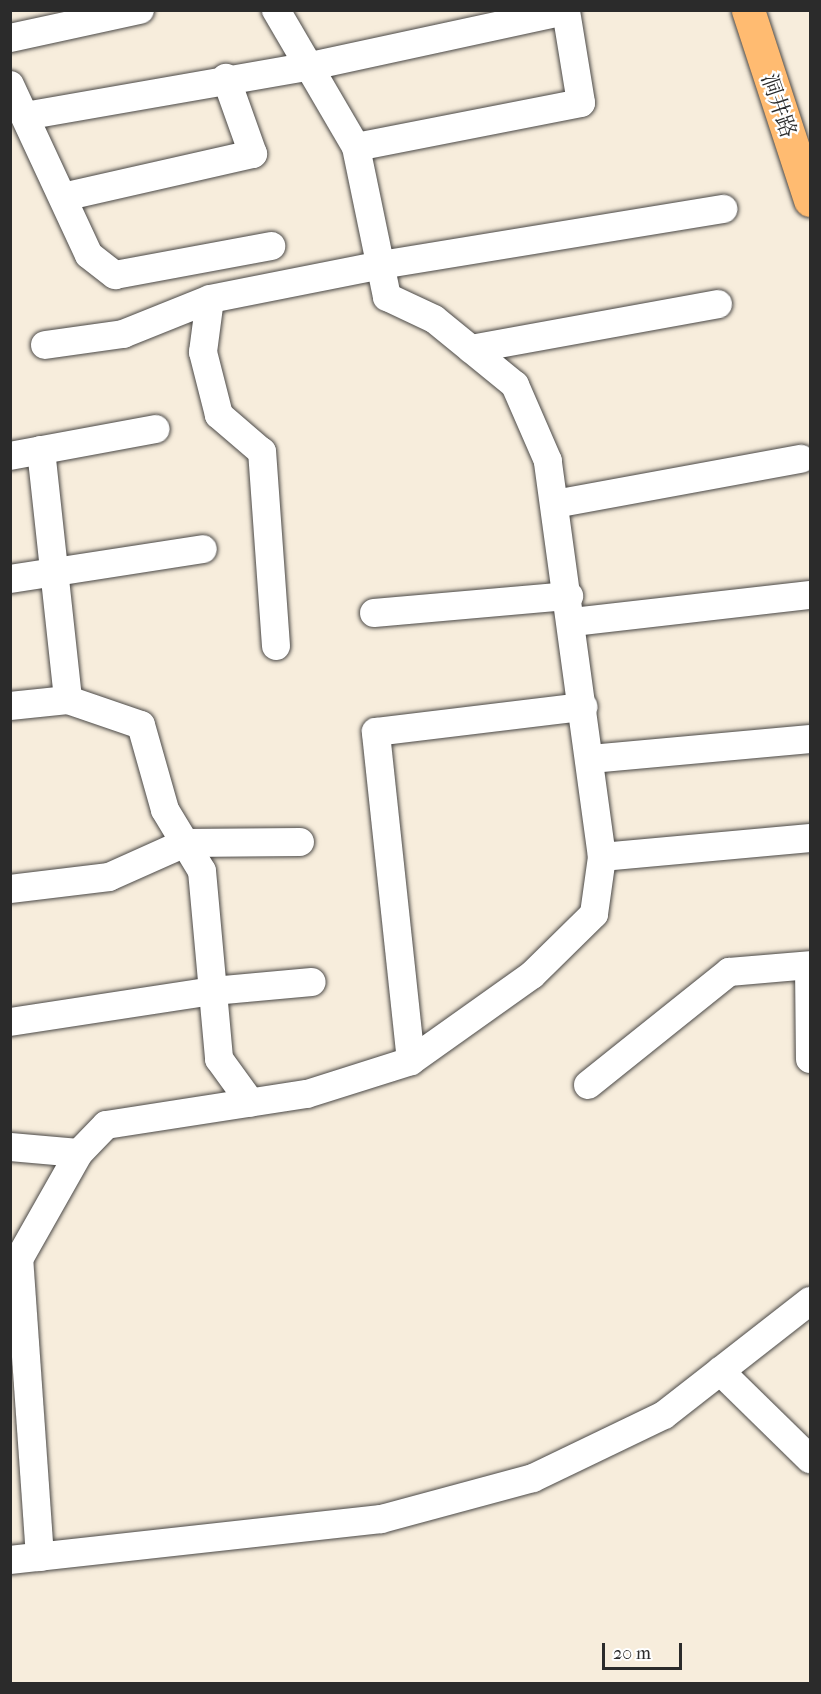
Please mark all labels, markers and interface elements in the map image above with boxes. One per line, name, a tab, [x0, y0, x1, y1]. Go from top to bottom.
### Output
street label: 洞井路	[755, 71, 801, 141]
scale bar	[605, 1631, 684, 1669]
text: 20 m	[613, 1643, 651, 1664]

